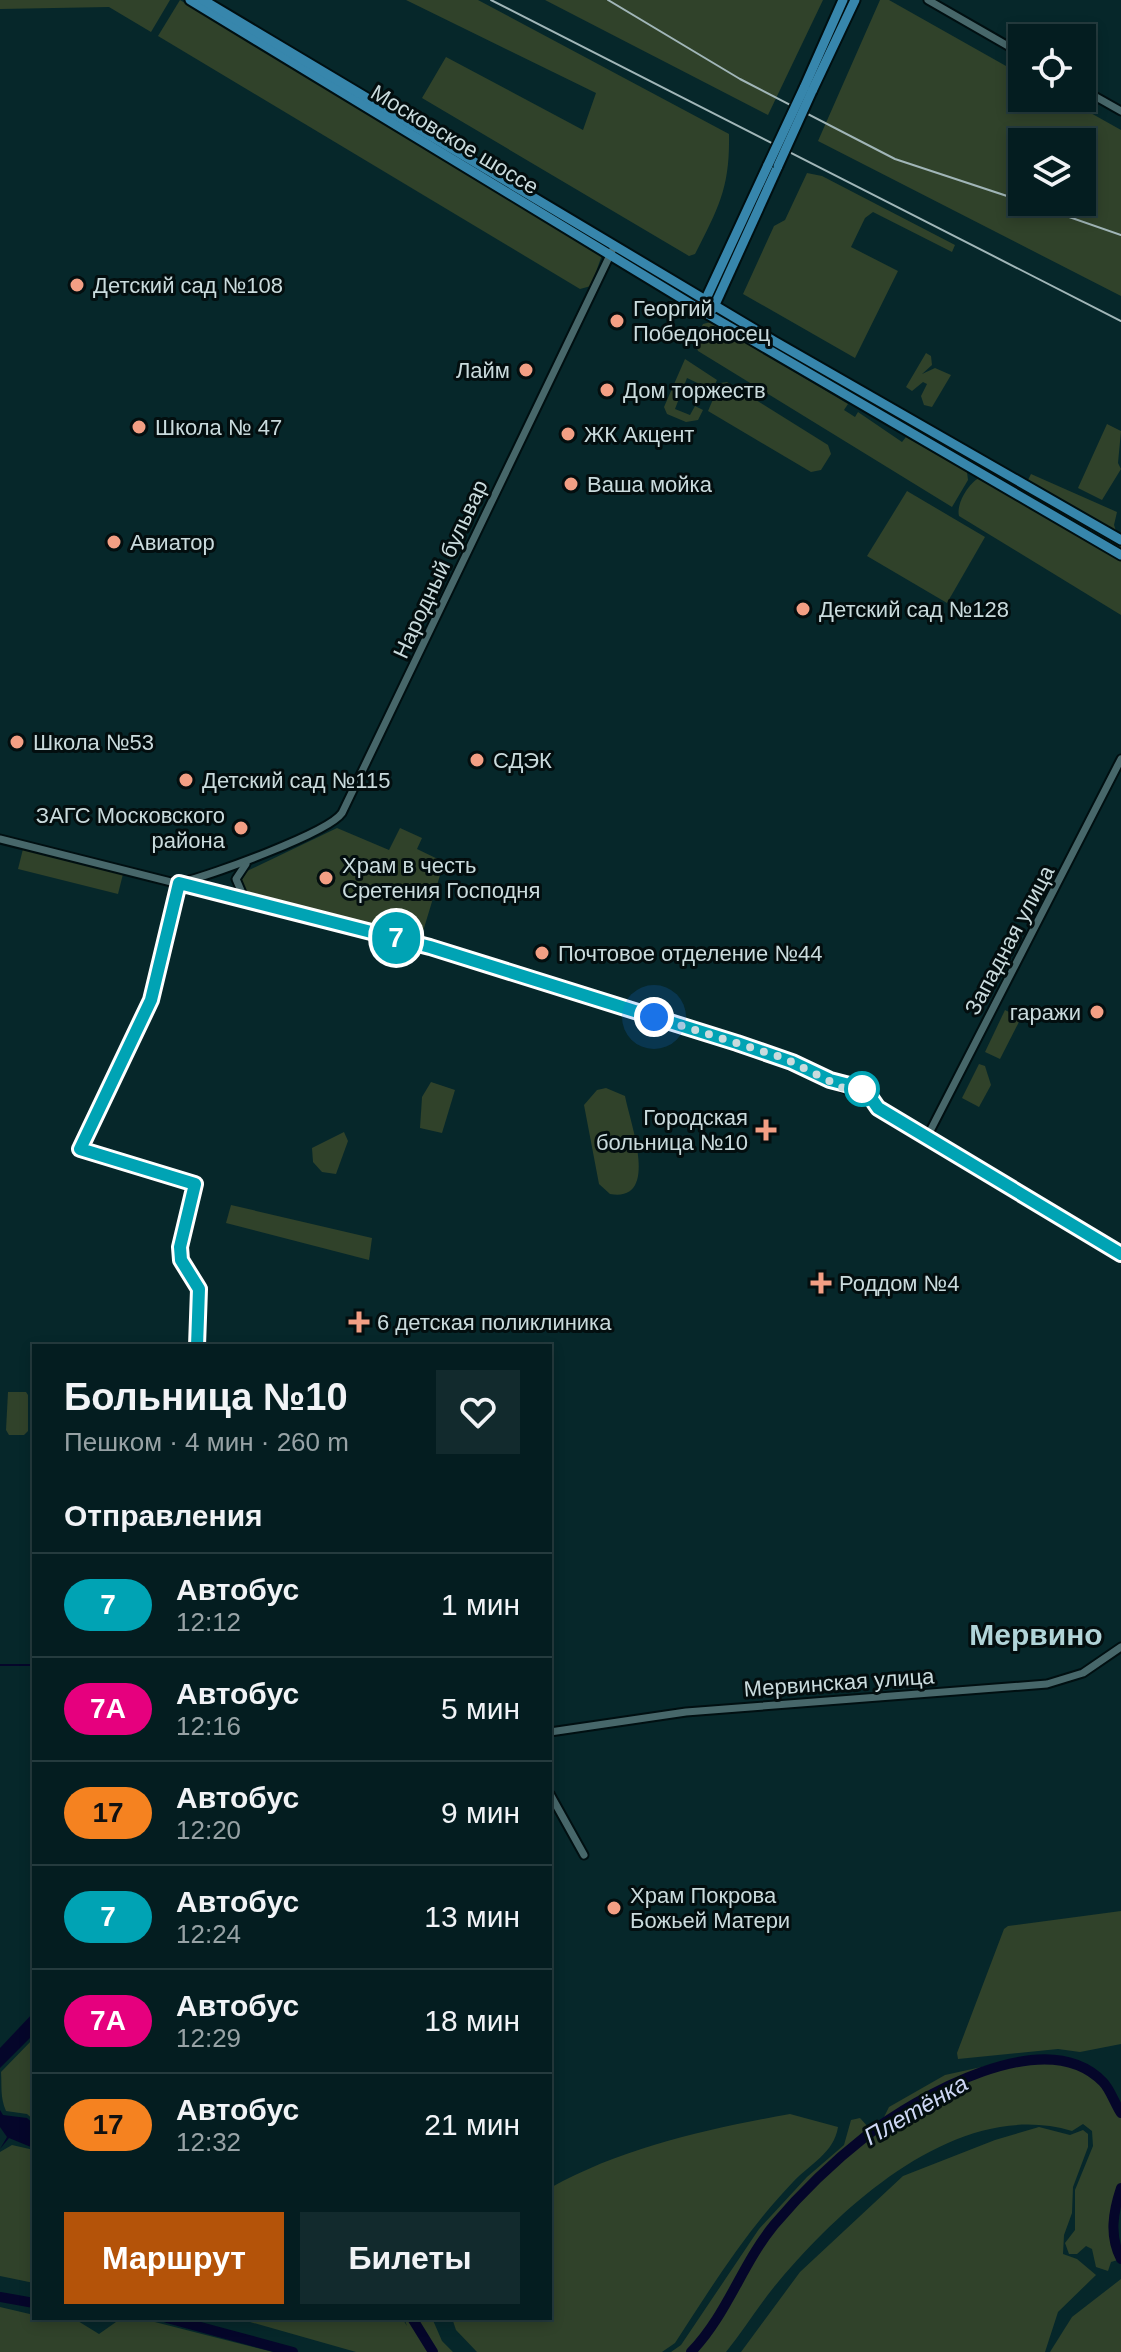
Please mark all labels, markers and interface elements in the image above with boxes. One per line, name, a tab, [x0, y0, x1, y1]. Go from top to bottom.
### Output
map controls	[1008, 24, 1096, 216]
button: locate	[1008, 24, 1096, 112]
street label: Московское шоссе	[366, 80, 543, 199]
button: layers	[1008, 128, 1096, 216]
place label: Детский сад №108	[93, 273, 283, 298]
marker: Детский сад №108	[68, 276, 86, 294]
place label: Георгий Победоносец	[633, 296, 771, 346]
marker: Георгий Победоносец	[608, 312, 626, 330]
place label: Лайм	[456, 358, 510, 383]
marker: Лайм	[517, 361, 535, 379]
place label: Дом торжеств	[623, 378, 766, 403]
marker: Дом торжеств	[598, 381, 616, 399]
place label: Школа № 47	[155, 415, 282, 440]
marker: Школа № 47	[130, 418, 148, 436]
place label: ЖК Акцент	[584, 422, 694, 447]
marker: ЖК Акцент	[559, 425, 577, 443]
place label: Ваша мойка	[587, 472, 713, 497]
marker: Ваша мойка	[562, 475, 580, 493]
street label: Народный бульвар	[388, 476, 493, 662]
place label: Авиатор	[130, 530, 215, 555]
marker: Авиатор	[105, 533, 123, 551]
place label: Детский сад №128	[819, 597, 1009, 622]
marker: Детский сад №128	[794, 600, 812, 618]
place label: Школа №53	[33, 730, 154, 755]
marker: Школа №53	[8, 733, 26, 751]
place label: СДЭК	[493, 748, 552, 773]
marker: СДЭК	[468, 751, 486, 769]
place label: Детский сад №115	[202, 768, 390, 793]
marker: Детский сад №115	[177, 771, 195, 789]
place label: ЗАГС Московского района	[36, 803, 226, 853]
marker: ЗАГС Московского района	[232, 819, 250, 837]
place label: Храм в честь Сретения Господня	[342, 853, 540, 903]
street label: Западная улица	[960, 861, 1060, 1019]
marker: Храм в честь Сретения Господня	[317, 869, 335, 887]
line badge: 7	[370, 912, 422, 964]
text: 7	[388, 922, 404, 953]
place label: Почтовое отделение №44	[558, 941, 822, 966]
marker: Почтовое отделение №44	[533, 944, 551, 962]
your location	[634, 997, 674, 1037]
place label: гаражи	[1010, 1000, 1081, 1025]
marker: гаражи	[1088, 1003, 1106, 1021]
unlabelled marker	[845, 1072, 879, 1106]
place label: Городская больница №10	[596, 1105, 748, 1155]
marker: Городская больница №10	[755, 1119, 777, 1141]
place label: Роддом №4	[839, 1271, 959, 1296]
marker: Роддом №4	[810, 1272, 832, 1294]
place label: 6 детская поликлиника	[377, 1310, 612, 1335]
marker: 6 детская поликлиника	[348, 1311, 370, 1333]
button: heart	[436, 1370, 520, 1454]
text: Больница №10	[64, 1376, 348, 1418]
text: Пешком · 4 мин · 260 m	[64, 1427, 349, 1457]
text: Отправления	[64, 1499, 263, 1532]
text: Автобус	[176, 1573, 299, 1606]
text: 1 мин	[441, 1588, 520, 1621]
text: 7	[100, 1589, 116, 1620]
text: 12:12	[176, 1607, 241, 1637]
district label: Мервино	[969, 1618, 1103, 1651]
street label: Мервинская улица	[743, 1663, 936, 1702]
text: Автобус	[176, 1677, 299, 1710]
text: 5 мин	[441, 1692, 520, 1725]
text: 7А	[90, 1693, 126, 1724]
text: 12:16	[176, 1711, 241, 1741]
text: Автобус	[176, 1781, 299, 1814]
text: 9 мин	[441, 1796, 520, 1829]
text: 17	[92, 1797, 124, 1828]
text: 12:20	[176, 1815, 241, 1845]
place label: Храм Покрова Божьей Матери	[630, 1883, 790, 1933]
text: Автобус	[176, 1885, 299, 1918]
marker: Храм Покрова Божьей Матери	[605, 1899, 623, 1917]
text: 13 мин	[424, 1900, 520, 1933]
text: 7	[100, 1901, 116, 1932]
text: 12:24	[176, 1919, 241, 1949]
text: Автобус	[176, 1989, 299, 2022]
text: 18 мин	[424, 2004, 520, 2037]
text: 7А	[90, 2005, 126, 2036]
text: 12:29	[176, 2023, 241, 2053]
water label: Плетёнка	[859, 2069, 972, 2150]
text: Автобус	[176, 2093, 299, 2126]
text: 21 мин	[424, 2108, 520, 2141]
text: 17	[92, 2109, 124, 2140]
text: 12:32	[176, 2127, 241, 2157]
button: Маршрут	[64, 2212, 284, 2304]
button: Билеты	[300, 2212, 520, 2304]

